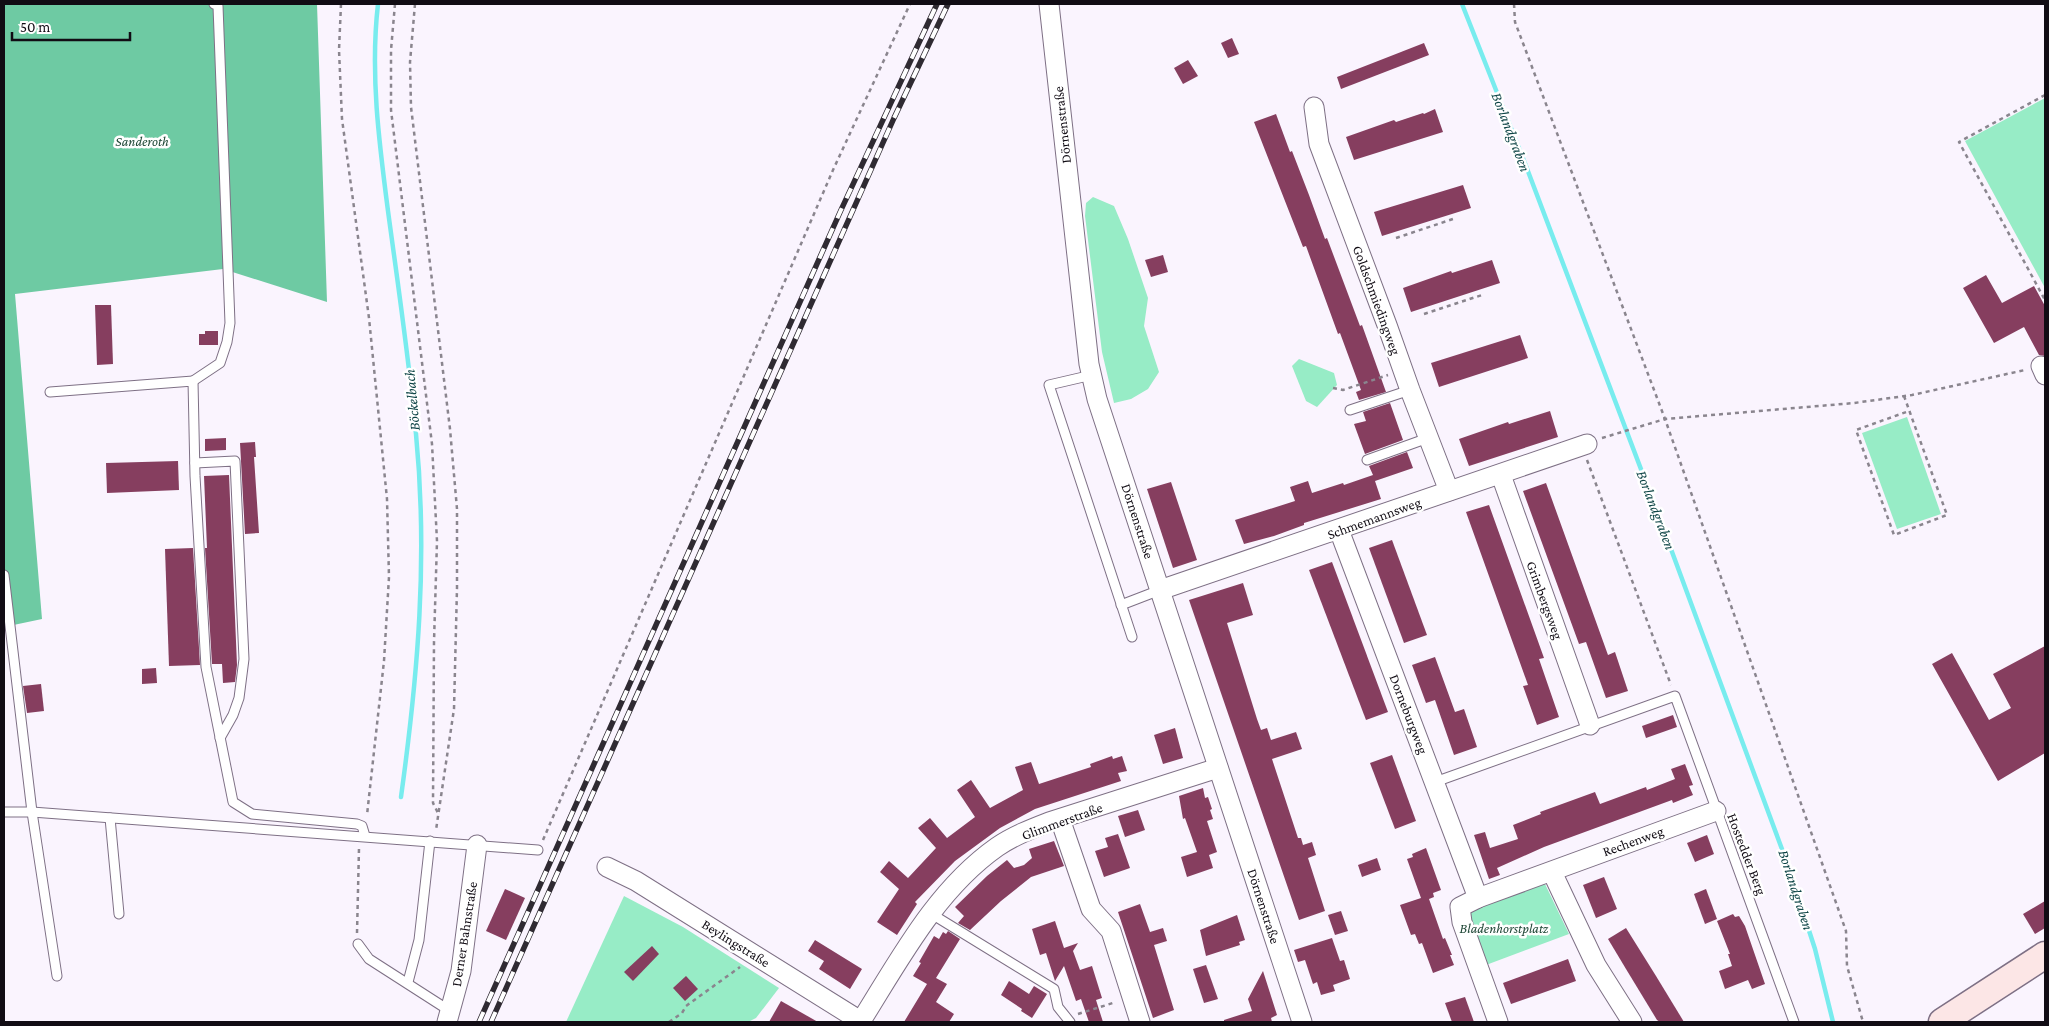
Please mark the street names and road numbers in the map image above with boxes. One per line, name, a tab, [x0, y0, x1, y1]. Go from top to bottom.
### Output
street label: Dörnenstraße	[1050, 86, 1074, 164]
street label: Goldschmiedingweg	[1350, 243, 1404, 357]
street label: Dörnenstraße	[1118, 482, 1158, 560]
street label: Schmemannsweg	[1325, 494, 1423, 542]
street label: Grimbergsweg	[1523, 559, 1567, 642]
street label: Dorneburgweg	[1386, 672, 1432, 756]
street label: Glimmerstraße	[1019, 799, 1105, 843]
street label: Hostedder Berg	[1724, 811, 1770, 897]
street label: Rechenweg	[1600, 823, 1666, 859]
street label: Dörnenstraße	[1244, 867, 1284, 945]
street label: Derner Bahnstraße	[448, 880, 480, 988]
street label: Beylingstraße	[699, 916, 773, 970]

